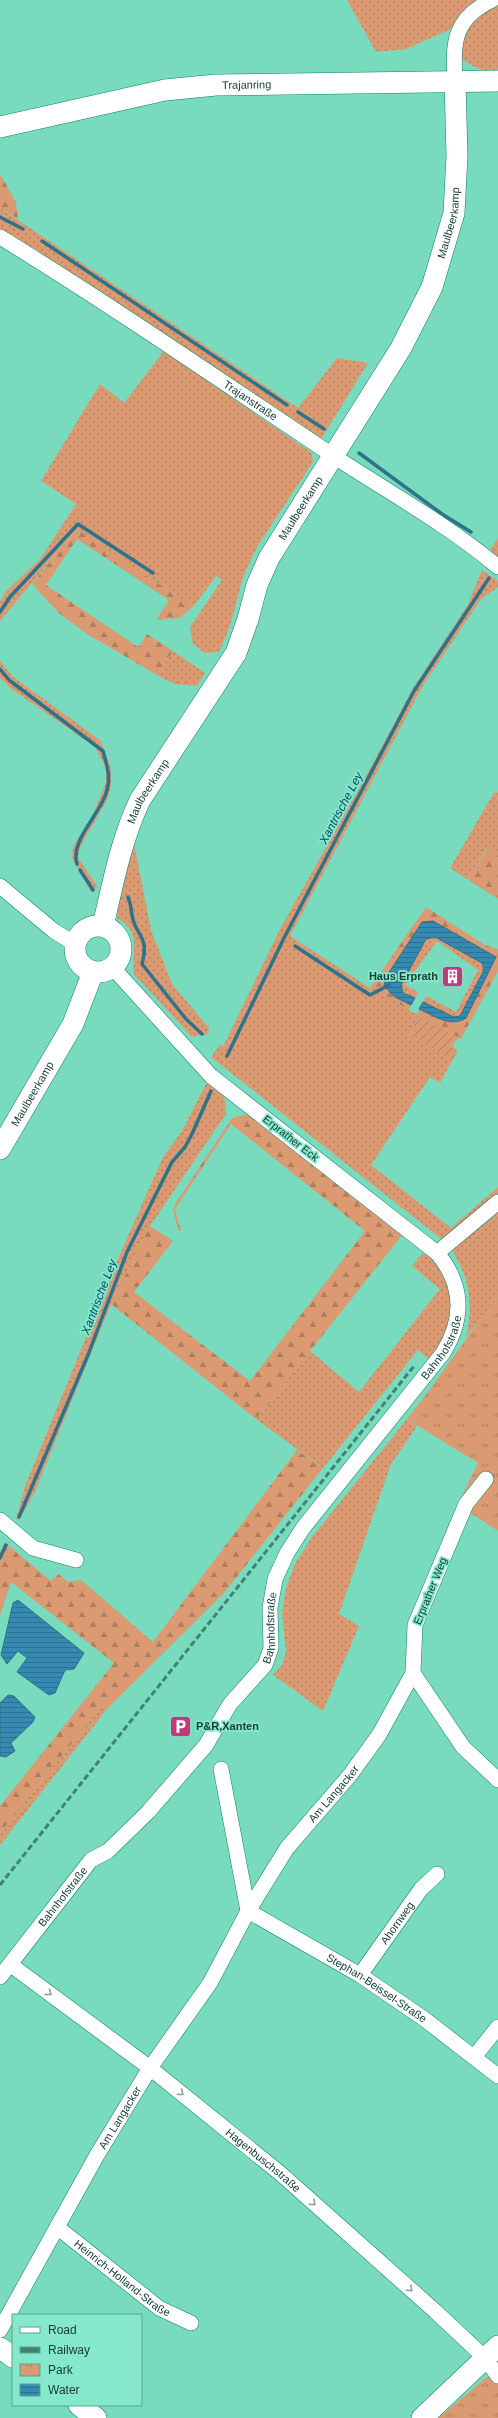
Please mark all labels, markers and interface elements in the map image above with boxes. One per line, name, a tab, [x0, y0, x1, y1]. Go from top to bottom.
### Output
street label: Trajanring	[222, 78, 271, 91]
street label: Maulbeerkamp	[435, 187, 461, 260]
street label: Trajanstraße	[221, 378, 280, 423]
street label: Maulbeerkamp	[276, 474, 325, 542]
street label: Maulbeerkamp	[125, 757, 171, 825]
water label: Xantrische Ley	[316, 769, 366, 847]
building icon: Haus Erprath	[440, 963, 466, 989]
place label: Haus Erprath	[369, 970, 438, 982]
street label: Maulbeerkamp	[9, 1059, 56, 1128]
street label: Erprather Eck	[261, 1113, 322, 1164]
water label: Xantrische Ley	[78, 1257, 120, 1338]
street label: Bahnhofstraße	[418, 1314, 463, 1382]
street label: Erprather Weg	[411, 1556, 449, 1626]
street label: Bahnhofstraße	[260, 1591, 279, 1665]
parking icon: P&R,Xanten	[167, 1713, 193, 1739]
place label: P&R,Xanten	[196, 1720, 259, 1732]
street label: Am Langacker	[306, 1763, 361, 1825]
street label: Bahnhofstraße	[36, 1864, 90, 1929]
street label: Ahornweg	[378, 1899, 416, 1946]
street label: Stephan-Beissel-Straße	[324, 1951, 429, 2025]
one-way arrow	[44, 1988, 51, 1995]
street label: Am Langacker	[96, 2084, 144, 2151]
one-way arrow	[176, 2088, 183, 2095]
street label: Hagenbuschstraße	[224, 2126, 303, 2194]
one-way arrow	[308, 2198, 316, 2206]
street label: Heinrich-Holland-Straße	[72, 2237, 172, 2318]
one-way arrow	[405, 2284, 413, 2292]
legend	[12, 2314, 142, 2406]
text: Road	[48, 2323, 77, 2337]
text: Railway	[48, 2343, 90, 2357]
text: Park	[48, 2363, 74, 2377]
text: Water	[48, 2383, 80, 2397]

